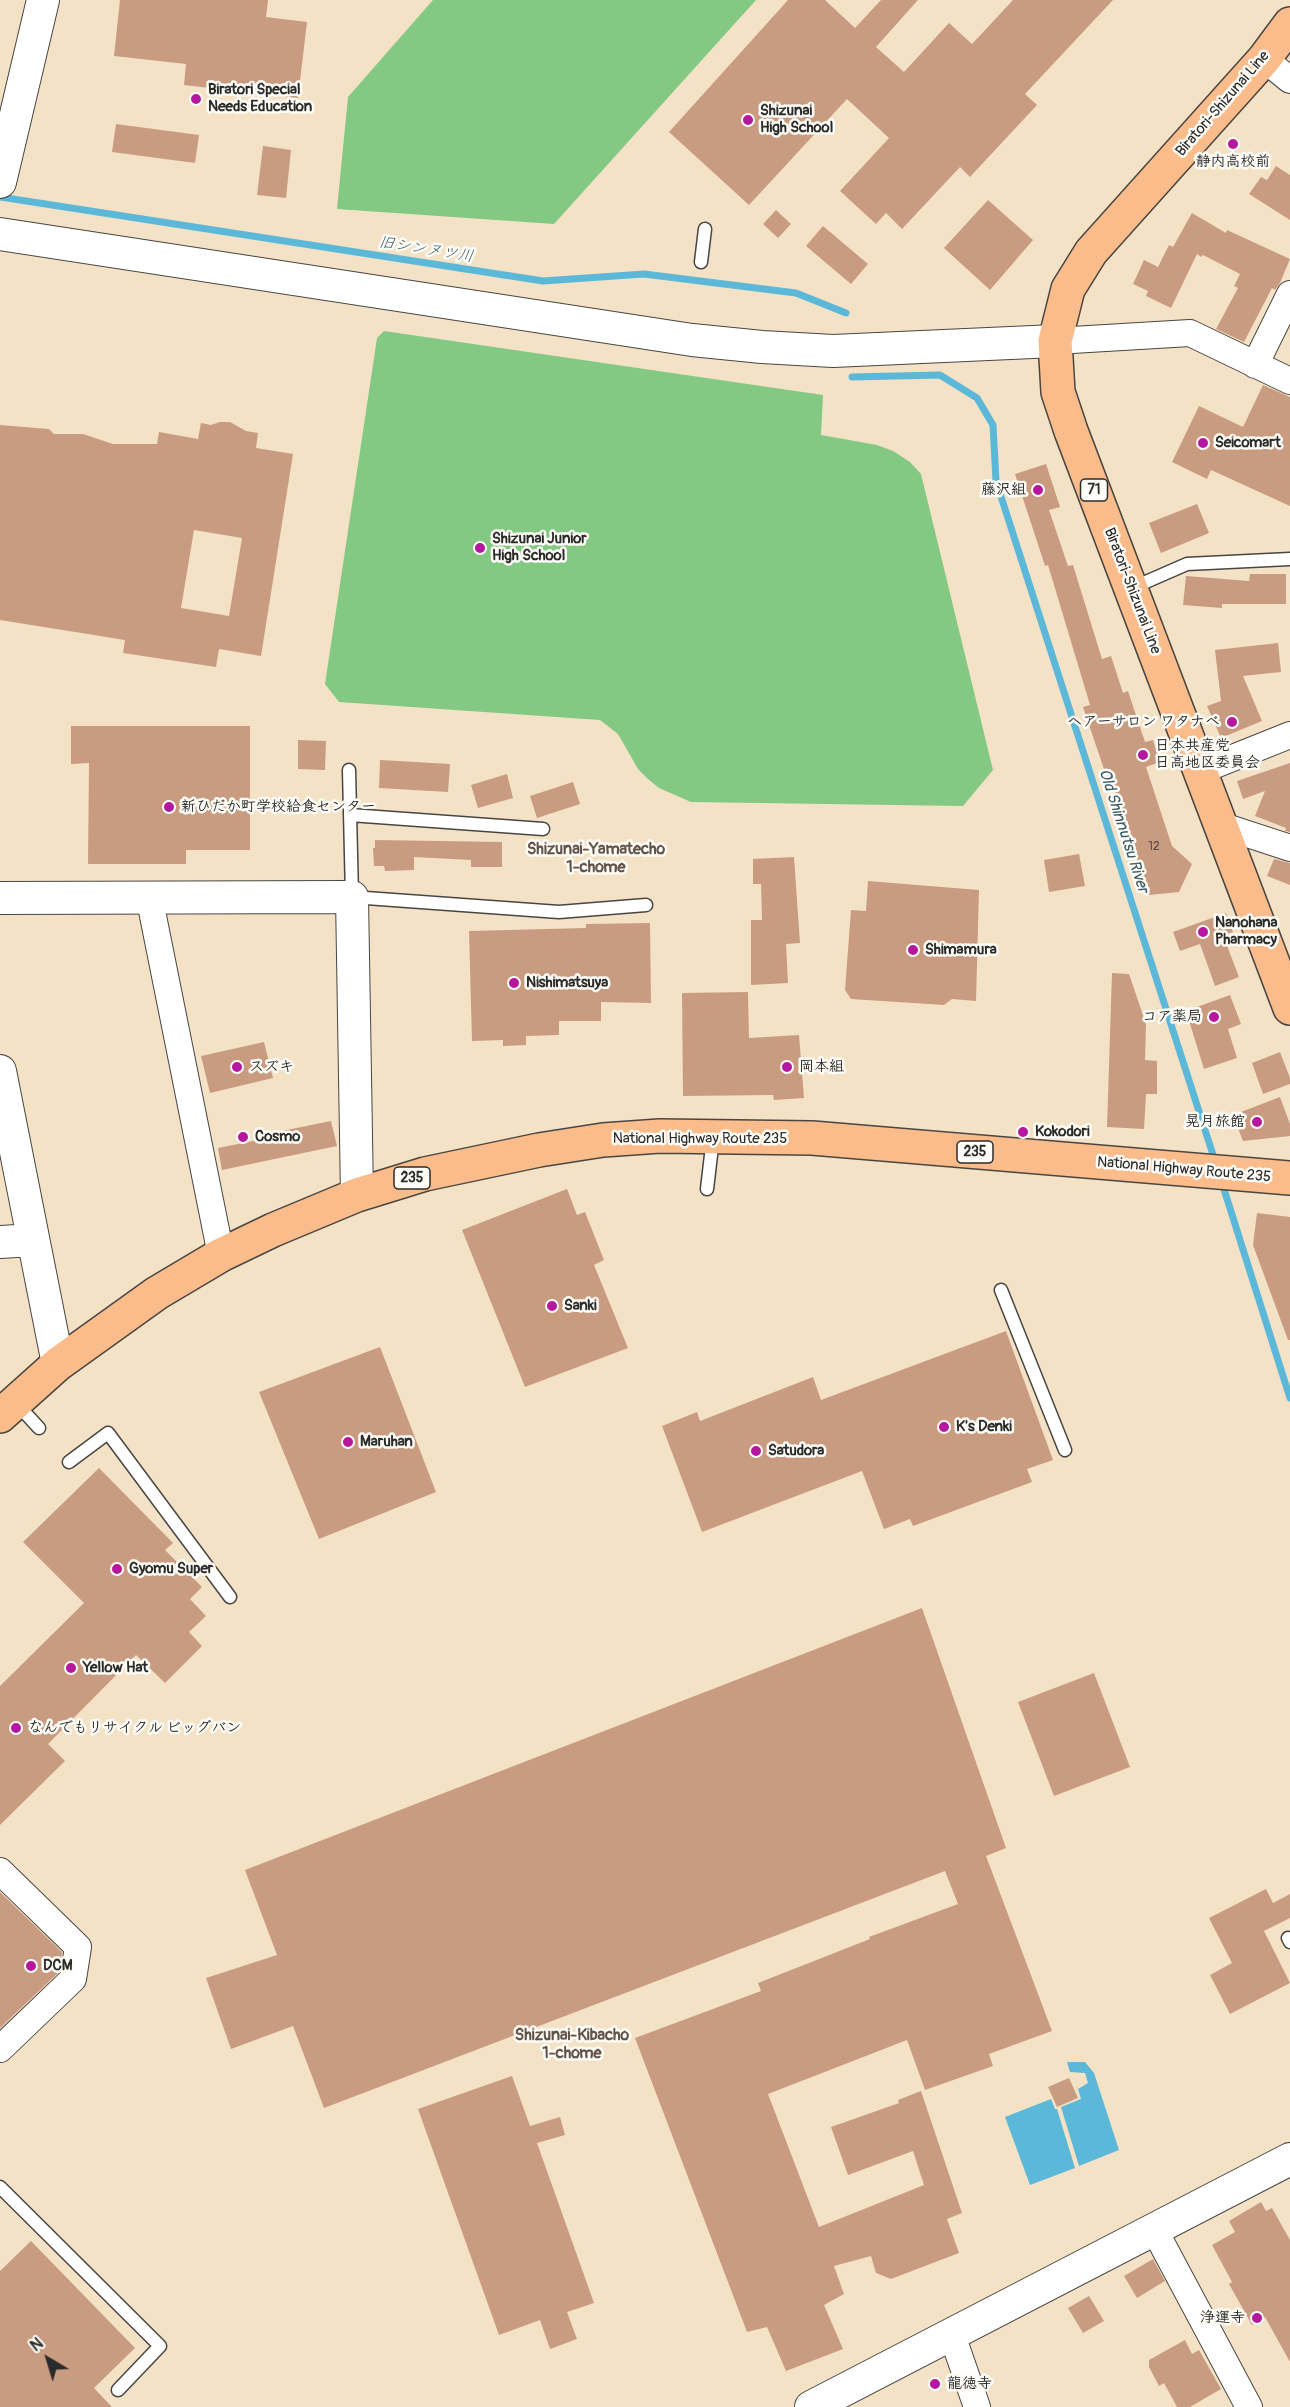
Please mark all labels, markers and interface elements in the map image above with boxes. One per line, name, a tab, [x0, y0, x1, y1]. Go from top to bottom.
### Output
street label: Biratori-Shizunai Line	[1172, 48, 1274, 160]
place label: Biratori Special Needs Education	[208, 81, 312, 116]
marker: Biratori Special Needs Education	[189, 92, 203, 106]
place label: Shizunai High School	[760, 102, 833, 137]
marker: Shizunai High School	[741, 113, 755, 127]
marker: 静内高校前	[1226, 137, 1240, 151]
place label: 静内高校前	[1196, 153, 1270, 171]
water label: 旧シンヌツ川	[377, 233, 475, 267]
place label: Seicomart	[1215, 434, 1281, 452]
marker: Seicomart	[1196, 436, 1210, 450]
road number: 71	[1080, 479, 1108, 501]
place label: 藤沢組	[981, 481, 1026, 499]
marker: 藤沢組	[1031, 483, 1045, 497]
street label: Biratori-Shizunai Line	[1100, 525, 1164, 657]
place label: Shizunai Junior High School	[492, 530, 587, 565]
marker: Shizunai Junior High School	[473, 541, 487, 555]
place label: ヘアーサロン ワタナベ	[1067, 713, 1220, 731]
marker: ヘアーサロン ワタナベ	[1225, 715, 1239, 729]
place label: 日本共産党 日高地区委員会	[1155, 737, 1260, 772]
marker: 日本共産党 日高地区委員会	[1136, 748, 1150, 762]
water label: Old Shinnutsu River	[1094, 767, 1152, 895]
place label: 新ひだか町学校給食センター	[181, 798, 376, 816]
marker: 新ひだか町学校給食センター	[162, 800, 176, 814]
district label: Shizunai-Yamatecho 1-chome	[527, 840, 665, 878]
house number: 12	[1148, 840, 1160, 854]
place label: Nanohana Pharmacy	[1215, 914, 1278, 949]
marker: Nanohana Pharmacy	[1196, 925, 1210, 939]
place label: Shimamura	[925, 941, 997, 959]
marker: Shimamura	[906, 943, 920, 957]
place label: Nishimatsuya	[526, 974, 608, 992]
marker: Nishimatsuya	[507, 976, 521, 990]
place label: コア薬局	[1142, 1008, 1202, 1026]
marker: コア薬局	[1207, 1010, 1221, 1024]
place label: スズキ	[249, 1058, 294, 1076]
place label: 岡本組	[799, 1058, 844, 1076]
marker: スズキ	[230, 1060, 244, 1074]
marker: 岡本組	[780, 1060, 794, 1074]
place label: 晃月旅館	[1185, 1113, 1245, 1131]
marker: 晃月旅館	[1250, 1115, 1264, 1129]
place label: Kokodori	[1035, 1123, 1090, 1141]
marker: Kokodori	[1016, 1125, 1030, 1139]
place label: Cosmo	[255, 1128, 300, 1146]
marker: Cosmo	[236, 1130, 250, 1144]
street label: National Highway Route 235	[613, 1130, 787, 1148]
road number: 235	[957, 1141, 993, 1163]
street label: National Highway Route 235	[1096, 1153, 1272, 1187]
road number: 235	[394, 1167, 430, 1189]
place label: Sanki	[564, 1297, 597, 1315]
marker: Sanki	[545, 1299, 559, 1313]
place label: K's Denki	[956, 1418, 1012, 1436]
marker: K's Denki	[937, 1420, 951, 1434]
place label: Maruhan	[360, 1433, 413, 1451]
marker: Maruhan	[341, 1435, 355, 1449]
place label: Satudora	[768, 1442, 824, 1460]
marker: Satudora	[749, 1444, 763, 1458]
place label: Gyomu Super	[129, 1560, 213, 1578]
marker: Gyomu Super	[110, 1562, 124, 1576]
place label: Yellow Hat	[83, 1659, 148, 1677]
marker: Yellow Hat	[64, 1661, 78, 1675]
place label: なんでもリサイクル ビッグバン	[28, 1719, 241, 1737]
marker: なんでもリサイクル ビッグバン	[9, 1721, 23, 1735]
place label: DCM	[43, 1957, 72, 1975]
marker: DCM	[24, 1959, 38, 1973]
district label: Shizunai-Kibacho 1-chome	[515, 2026, 629, 2064]
place label: 浄運寺	[1200, 2309, 1245, 2327]
marker: 浄運寺	[1250, 2311, 1264, 2325]
north arrow	[18, 2329, 78, 2389]
text: N	[26, 2334, 47, 2356]
place label: 龍徳寺	[947, 2375, 992, 2393]
marker: 龍徳寺	[928, 2377, 942, 2391]

